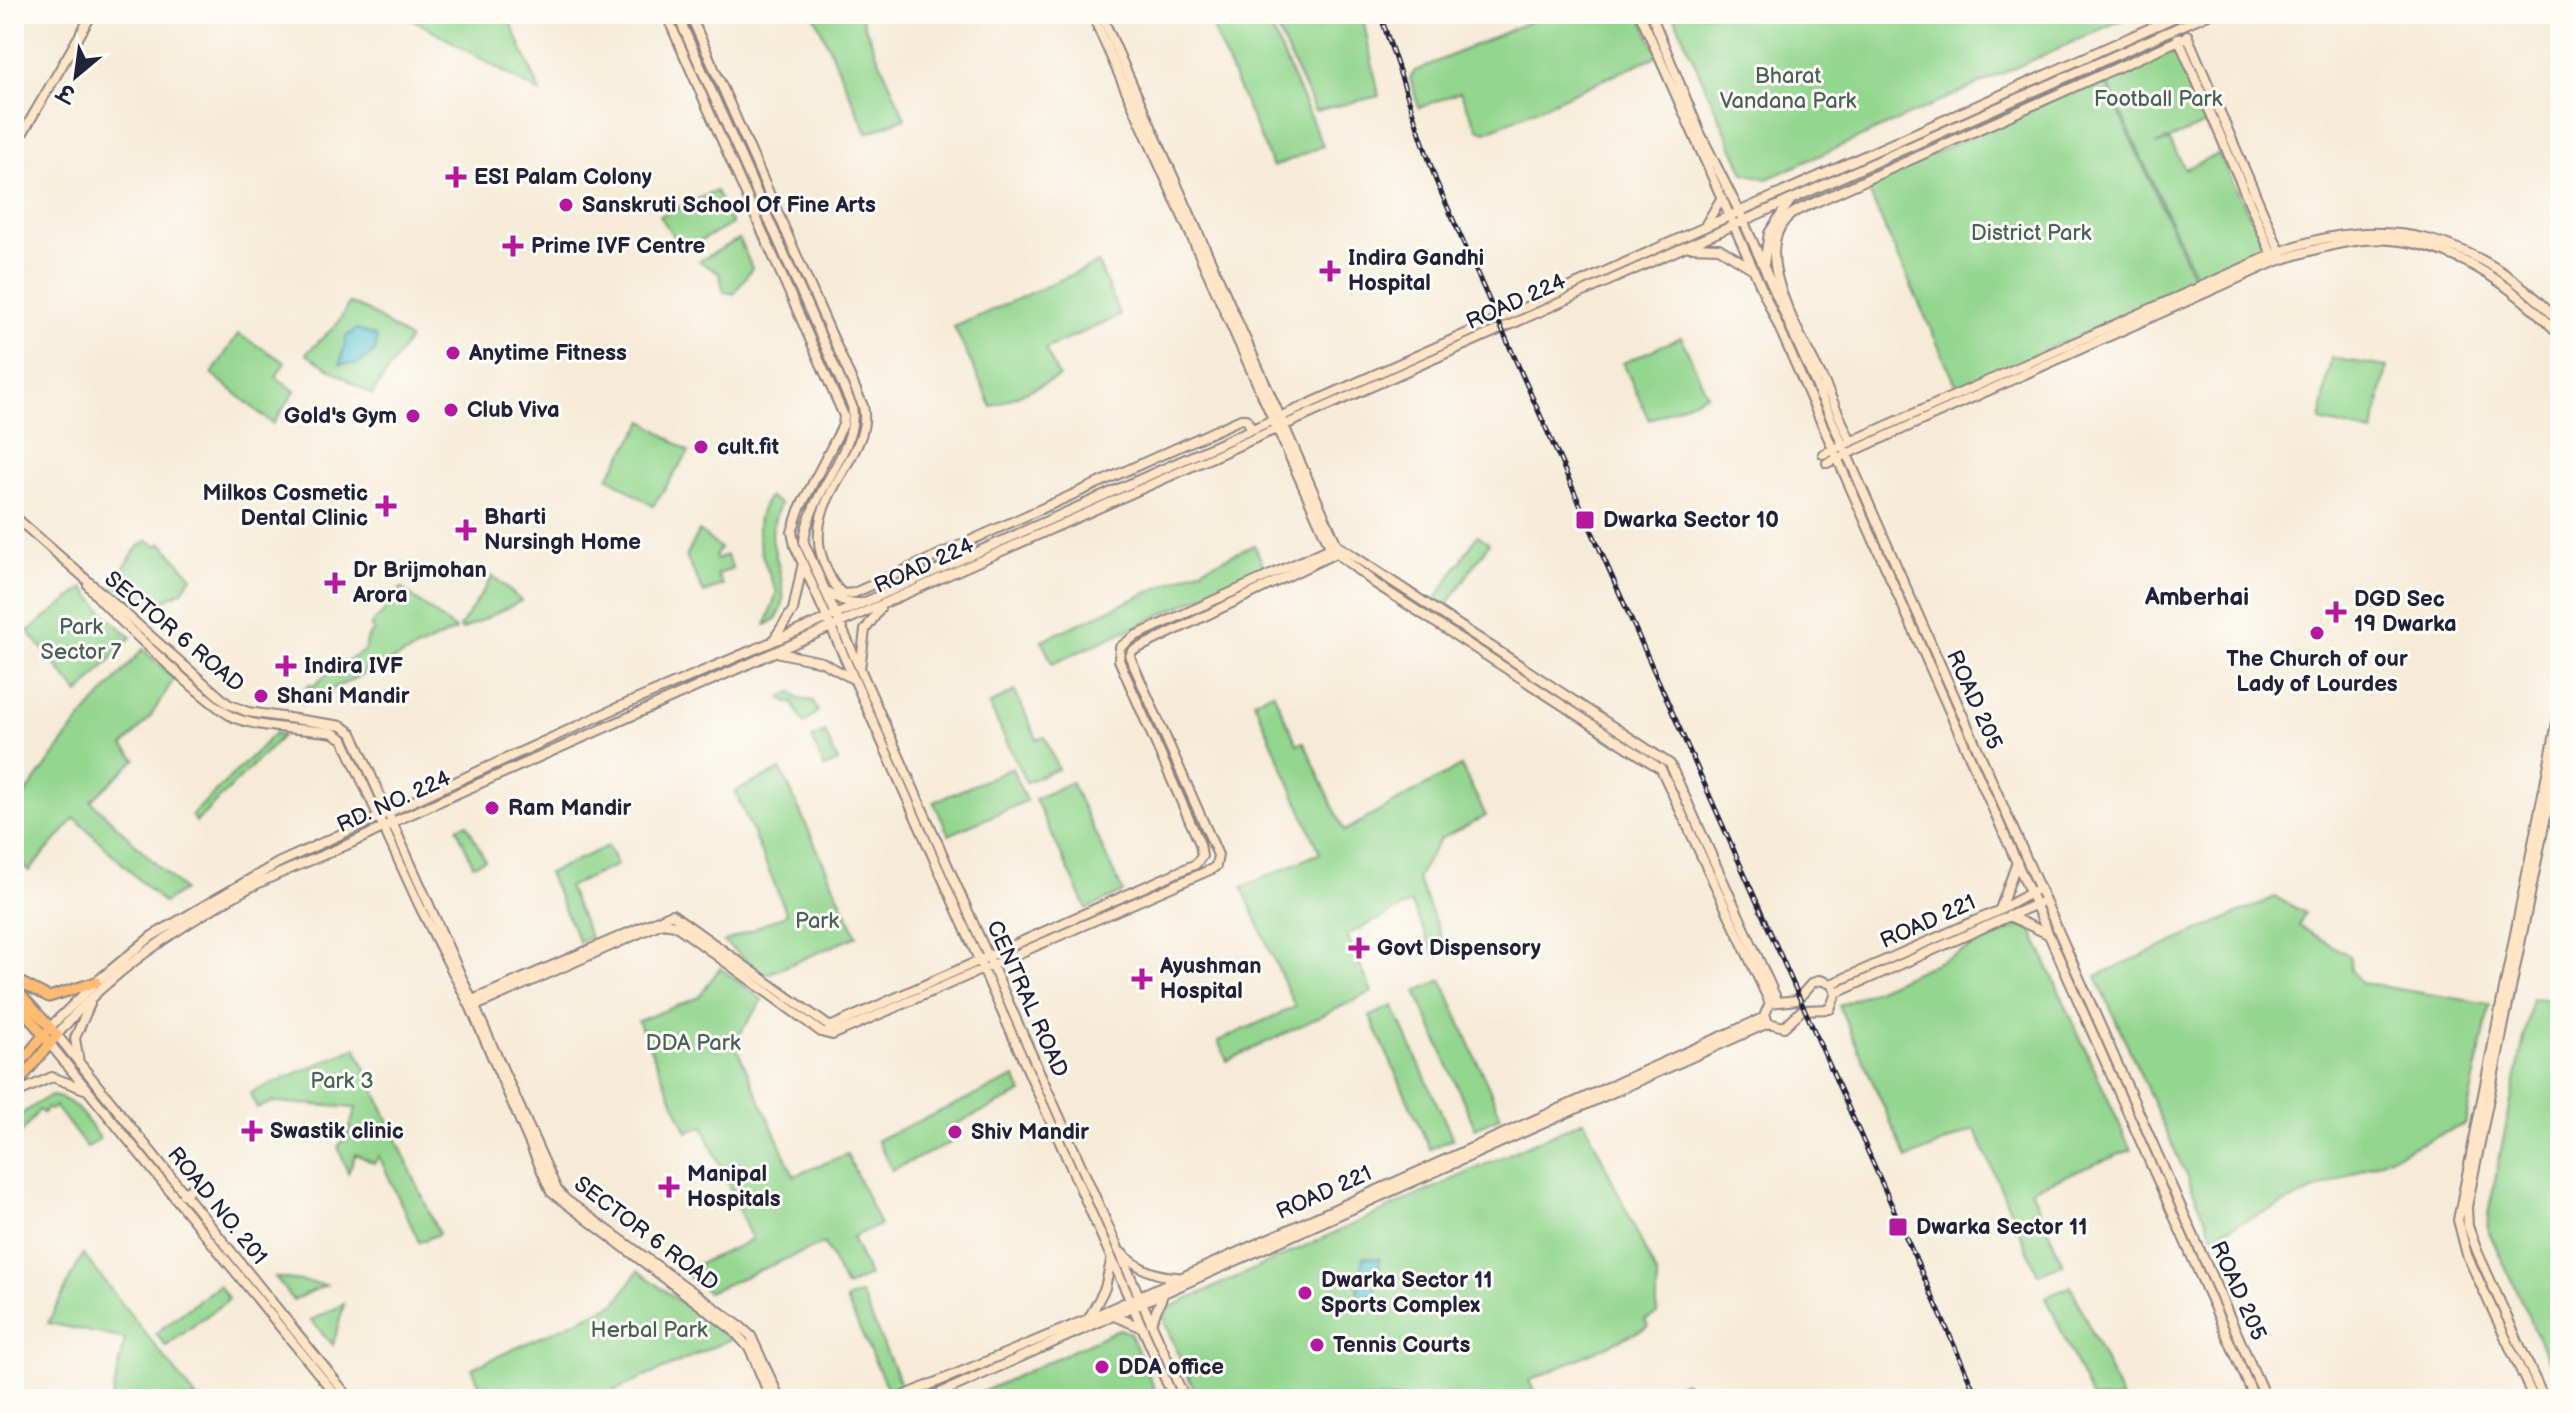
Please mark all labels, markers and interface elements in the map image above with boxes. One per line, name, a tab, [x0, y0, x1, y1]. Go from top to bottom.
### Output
north arrow	[36, 36, 116, 116]
park label: Bharat Vandana Park	[1720, 63, 1857, 115]
text: उ	[52, 76, 82, 109]
park label: Football Park	[2094, 86, 2223, 113]
place label: ESI Palam Colony	[474, 164, 652, 191]
marker: ESI Palam Colony	[445, 166, 467, 188]
place label: Sanskruti School Of Fine Arts	[582, 192, 876, 219]
marker: Sanskruti School Of Fine Arts	[557, 196, 575, 214]
park label: District Park	[1971, 220, 2091, 247]
place label: Prime IVF Centre	[531, 233, 705, 260]
marker: Prime IVF Centre	[502, 235, 524, 257]
place label: Indira Gandhi Hospital	[1348, 245, 1484, 297]
marker: Indira Gandhi Hospital	[1319, 260, 1341, 282]
street label: ROAD 224	[1462, 268, 1571, 336]
place label: Anytime Fitness	[468, 340, 627, 367]
marker: Anytime Fitness	[444, 344, 462, 362]
place label: Club Viva	[467, 397, 560, 424]
marker: Club Viva	[442, 401, 460, 419]
place label: Gold's Gym	[284, 403, 397, 430]
marker: Gold's Gym	[404, 407, 422, 425]
place label: cult.fit	[717, 434, 780, 461]
marker: cult.fit	[692, 438, 710, 456]
place label: Milkos Cosmetic Dental Clinic	[203, 480, 368, 532]
marker: Milkos Cosmetic Dental Clinic	[375, 495, 397, 517]
place label: Bharti Nursingh Home	[484, 504, 641, 556]
place label: Dwarka Sector 10	[1603, 507, 1779, 534]
marker: Dwarka Sector 10	[1574, 509, 1596, 531]
marker: Bharti Nursingh Home	[455, 519, 477, 541]
street label: ROAD 224	[870, 532, 979, 600]
place label: Dr Brijmohan Arora	[352, 557, 487, 609]
street label: SECTOR 6 ROAD	[99, 566, 249, 698]
marker: Dr Brijmohan Arora	[324, 572, 346, 594]
district label: Amberhai	[2144, 583, 2249, 612]
place label: DGD Sec 19 Dwarka	[2354, 586, 2457, 638]
marker: DGD Sec 19 Dwarka	[2325, 601, 2347, 623]
park label: Park Sector 7	[41, 614, 122, 666]
marker: The Church of our Lady of Lourdes	[2308, 624, 2326, 642]
street label: ROAD 205	[1940, 646, 2008, 754]
place label: The Church of our Lady of Lourdes	[2226, 646, 2408, 698]
place label: Indira IVF	[304, 653, 403, 680]
marker: Indira IVF	[275, 655, 297, 677]
place label: Shani Mandir	[277, 683, 410, 710]
marker: Shani Mandir	[252, 687, 270, 705]
street label: RD. NO. 224	[333, 765, 456, 839]
place label: Ram Mandir	[508, 795, 632, 822]
marker: Ram Mandir	[483, 799, 501, 817]
street label: ROAD 221	[1876, 889, 1980, 955]
park label: Park	[795, 908, 839, 935]
street label: CENTRAL ROAD	[980, 916, 1074, 1082]
place label: Govt Dispensory	[1377, 935, 1541, 962]
marker: Govt Dispensory	[1348, 937, 1370, 959]
place label: Ayushman Hospital	[1159, 953, 1262, 1005]
marker: Ayushman Hospital	[1131, 968, 1153, 990]
park label: DDA Park	[646, 1030, 741, 1057]
park label: Park 3	[310, 1068, 374, 1095]
place label: Swastik clinic	[270, 1118, 404, 1145]
place label: Shiv Mandir	[971, 1119, 1089, 1146]
marker: Swastik clinic	[241, 1120, 263, 1142]
marker: Shiv Mandir	[946, 1123, 964, 1141]
street label: ROAD NO. 201	[161, 1142, 273, 1270]
street label: ROAD 221	[1272, 1160, 1376, 1226]
place label: Manipal Hospitals	[687, 1161, 781, 1213]
street label: SECTOR 6 ROAD	[568, 1171, 724, 1297]
marker: Manipal Hospitals	[658, 1176, 680, 1198]
place label: Dwarka Sector 11	[1916, 1214, 2087, 1241]
marker: Dwarka Sector 11	[1887, 1216, 1909, 1238]
street label: ROAD 205	[2204, 1237, 2272, 1345]
place label: Dwarka Sector 11 Sports Complex	[1321, 1267, 1492, 1319]
marker: Dwarka Sector 11 Sports Complex	[1296, 1284, 1314, 1302]
park label: Herbal Park	[591, 1317, 708, 1344]
place label: Tennis Courts	[1333, 1332, 1470, 1359]
marker: Tennis Courts	[1308, 1336, 1326, 1354]
place label: DDA office	[1118, 1354, 1224, 1381]
marker: DDA office	[1093, 1358, 1111, 1376]

